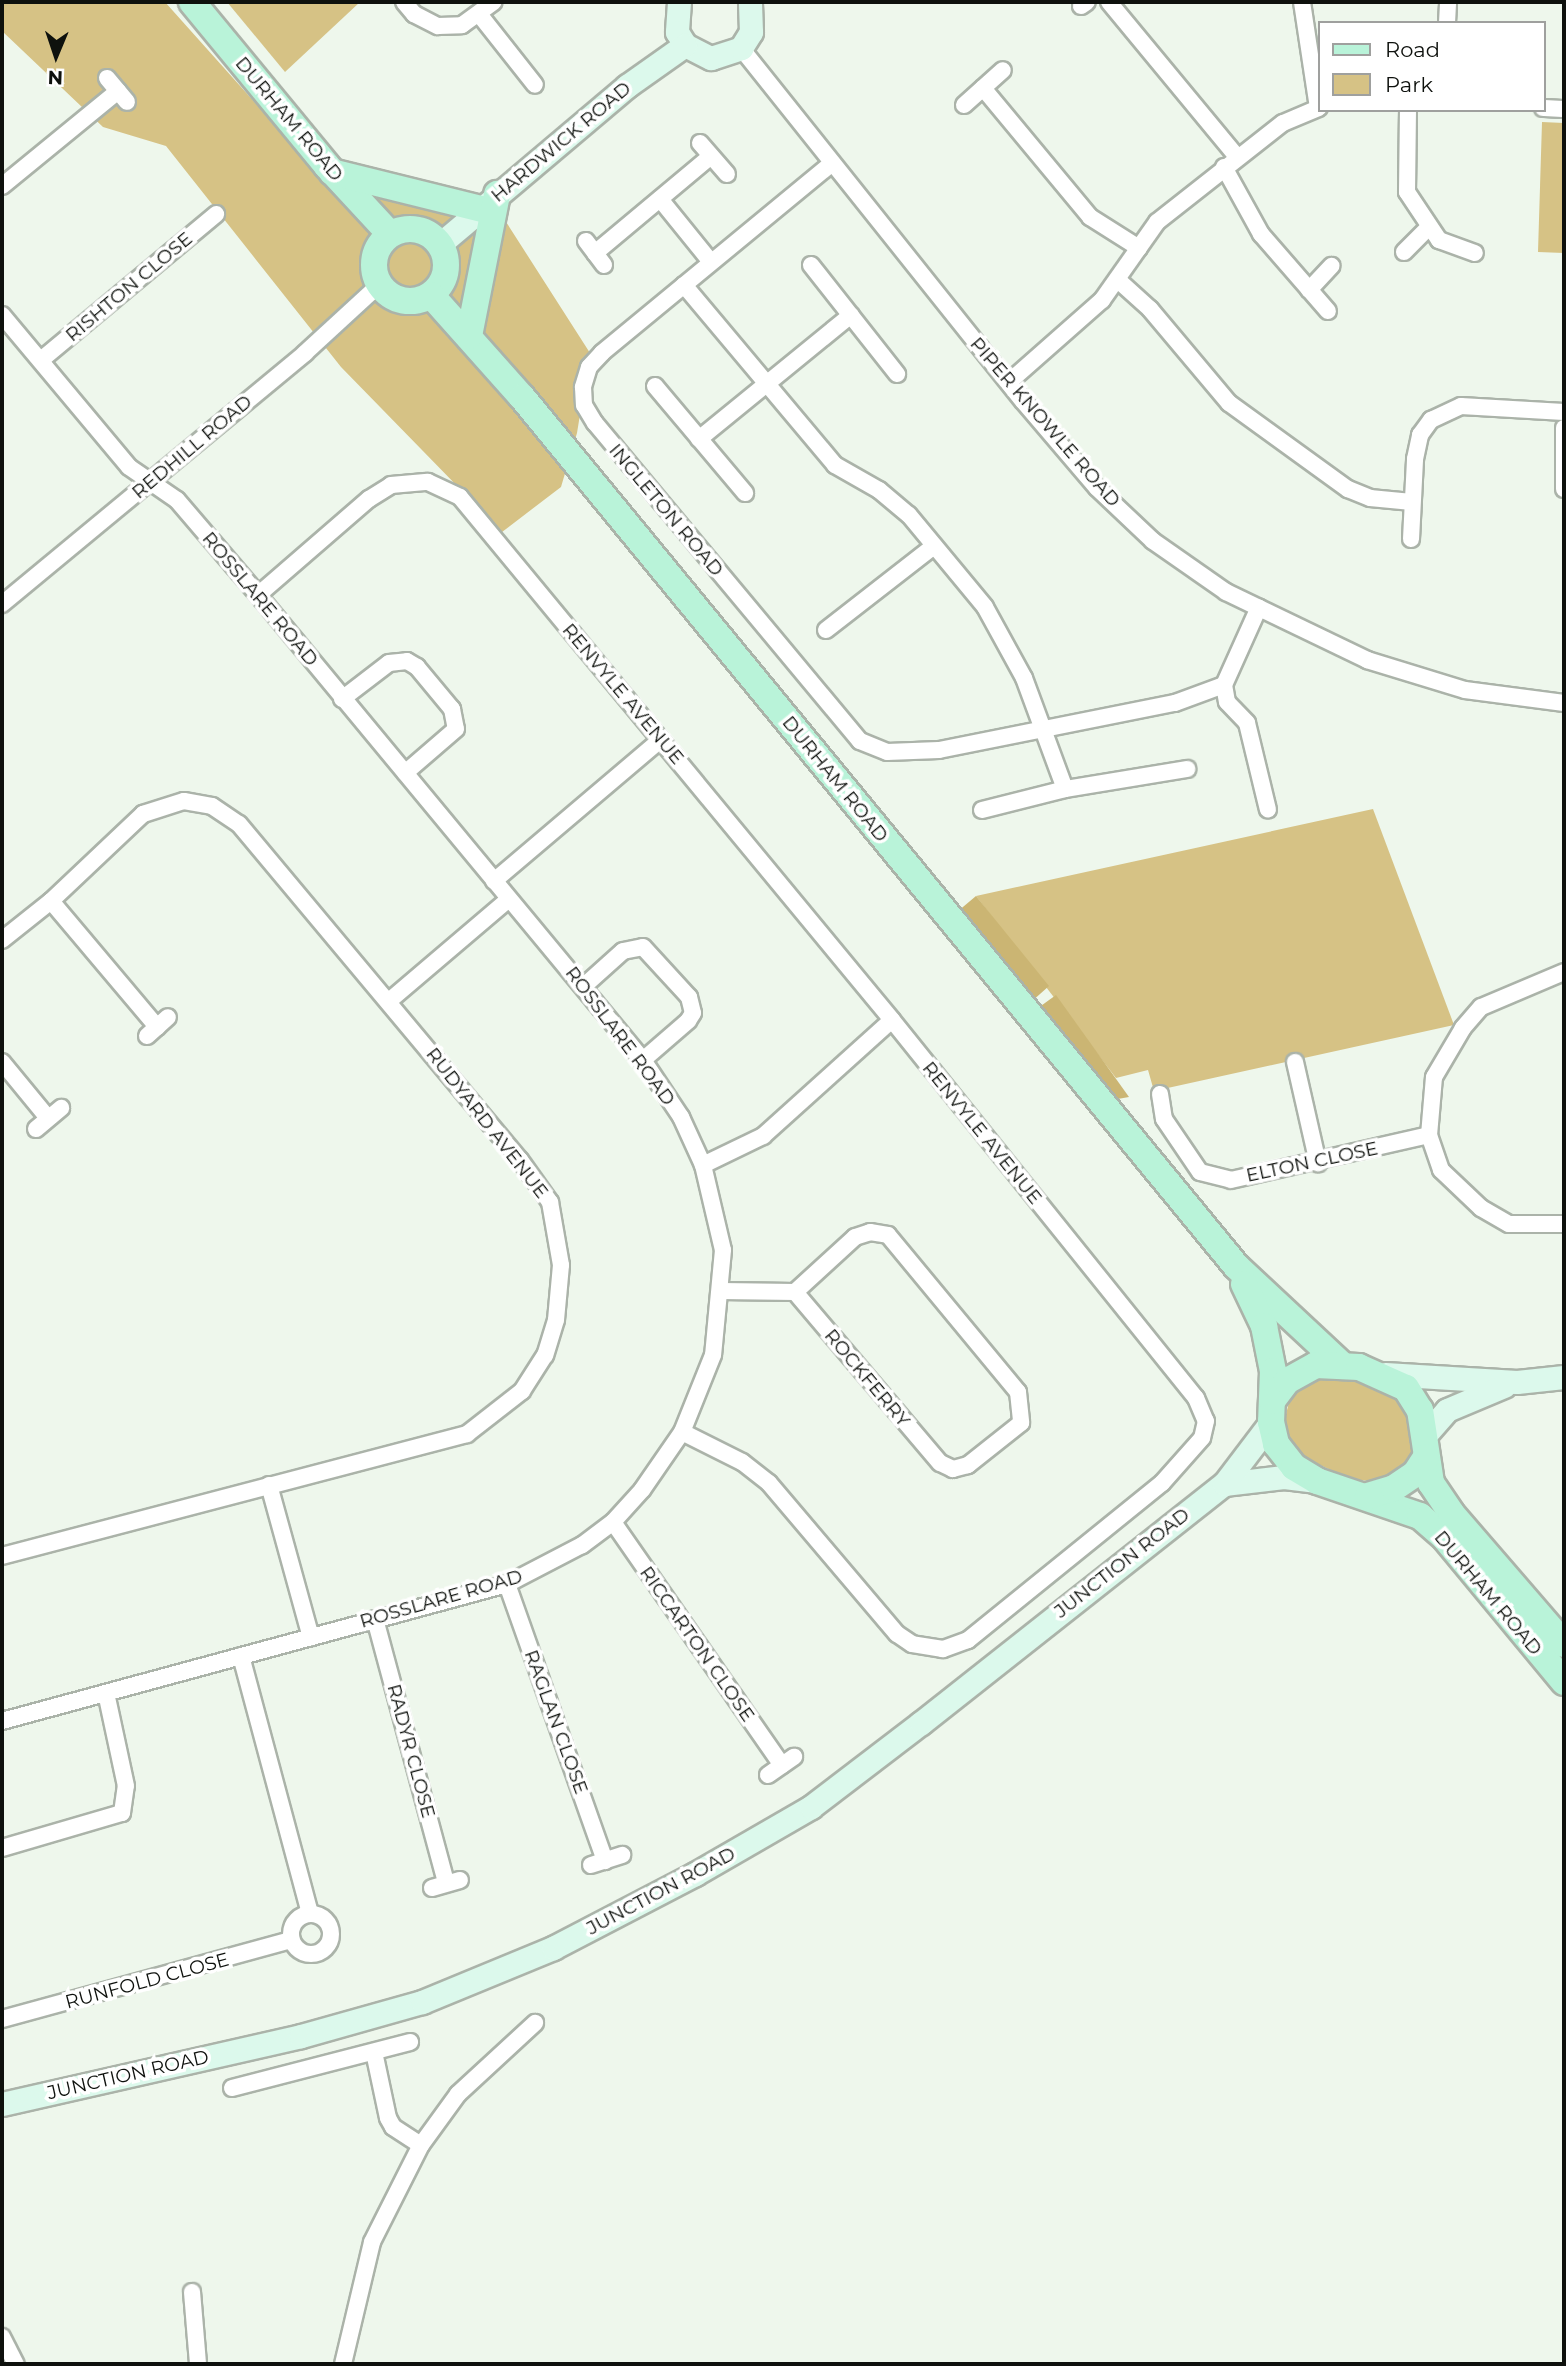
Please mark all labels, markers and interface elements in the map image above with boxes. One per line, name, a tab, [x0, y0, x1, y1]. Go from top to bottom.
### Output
north arrow	[21, 21, 91, 91]
legend	[1318, 21, 1545, 112]
text: Road	[1385, 37, 1440, 62]
street label: DURHAM ROAD	[230, 52, 348, 186]
text: N	[47, 66, 63, 89]
text: Park	[1385, 72, 1433, 97]
street label: HARDWICK ROAD	[486, 77, 636, 207]
street label: RISHTON CLOSE	[61, 227, 197, 347]
street label: PIPER KNOWLE ROAD	[965, 333, 1125, 511]
street label: REDHILL ROAD	[127, 390, 257, 504]
street label: INGLETON ROAD	[604, 439, 728, 581]
street label: ROSSLARE ROAD	[197, 527, 323, 671]
street label: RENVYLE AVENUE	[557, 619, 689, 769]
street label: DURHAM ROAD	[777, 711, 893, 847]
street label: ROSSLARE ROAD	[560, 962, 680, 1110]
street label: RUDYARD AVENUE	[421, 1043, 553, 1203]
street label: RENVYLE AVENUE	[917, 1057, 1047, 1209]
street label: ELTON CLOSE	[1244, 1137, 1380, 1187]
street label: ROCKFERRY	[819, 1324, 915, 1432]
street label: JUNCTION ROAD	[1050, 1503, 1194, 1623]
street label: DURHAM ROAD	[1429, 1526, 1547, 1660]
street label: RICCARTON CLOSE	[635, 1562, 759, 1726]
street label: ROSSLARE ROAD	[357, 1565, 525, 1633]
street label: RAGLAN CLOSE	[519, 1647, 593, 1797]
street label: RADYR CLOSE	[382, 1682, 440, 1820]
street label: JUNCTION ROAD	[583, 1842, 739, 1940]
street label: RUNFOLD CLOSE	[63, 1948, 231, 2014]
street label: JUNCTION ROAD	[45, 2045, 211, 2105]

